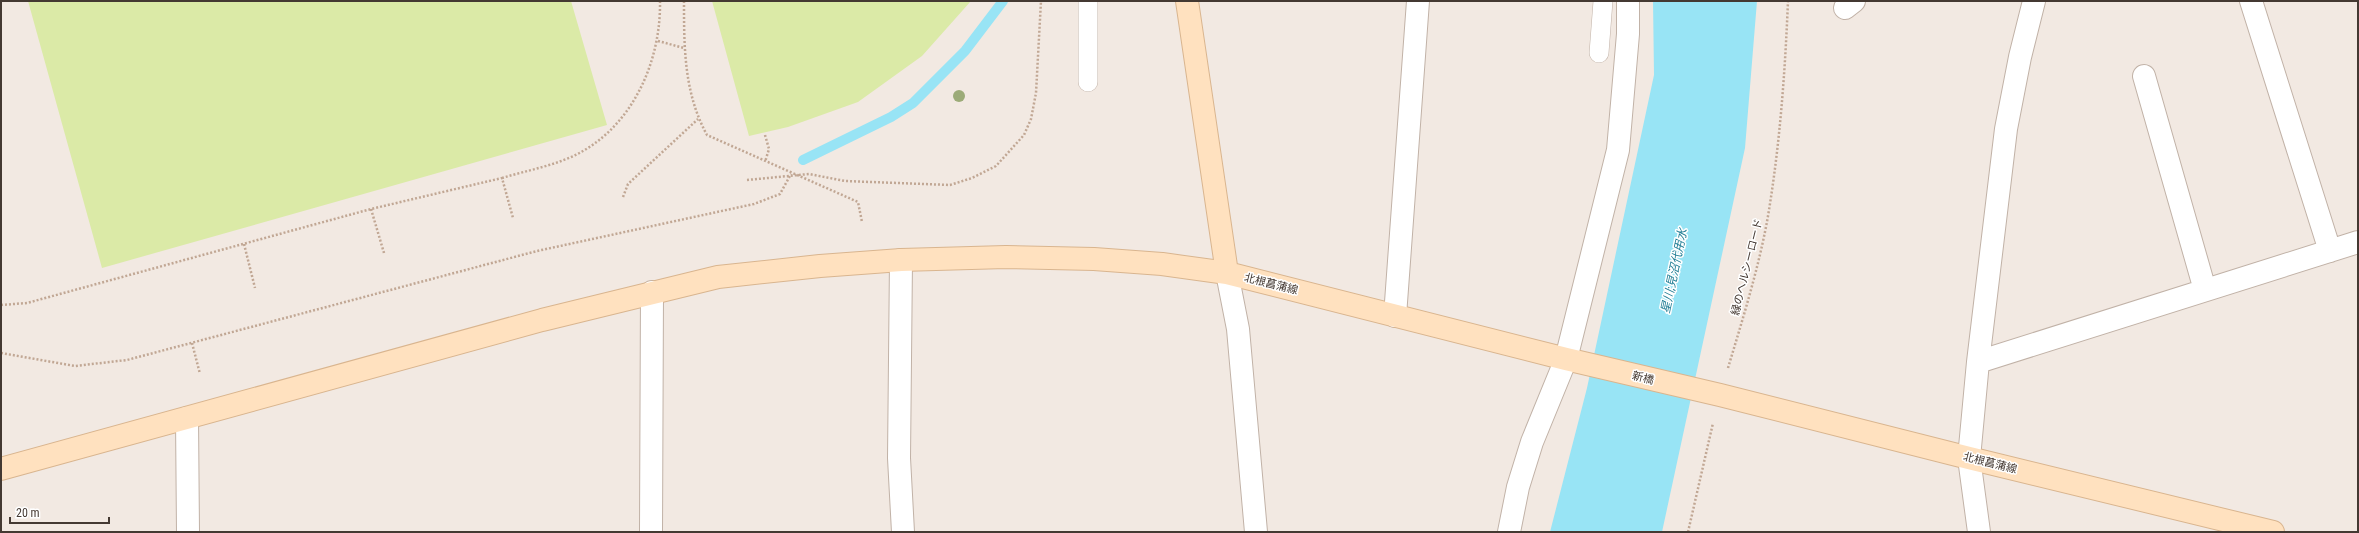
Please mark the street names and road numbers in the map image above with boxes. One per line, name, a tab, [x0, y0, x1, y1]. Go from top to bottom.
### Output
street label: 緑のヘルシーロード	[1729, 217, 1765, 317]
street label: 北根菖蒲線	[1243, 271, 1299, 297]
street label: 新橋	[1631, 369, 1655, 387]
street label: 北根菖蒲線	[1962, 450, 2018, 476]

